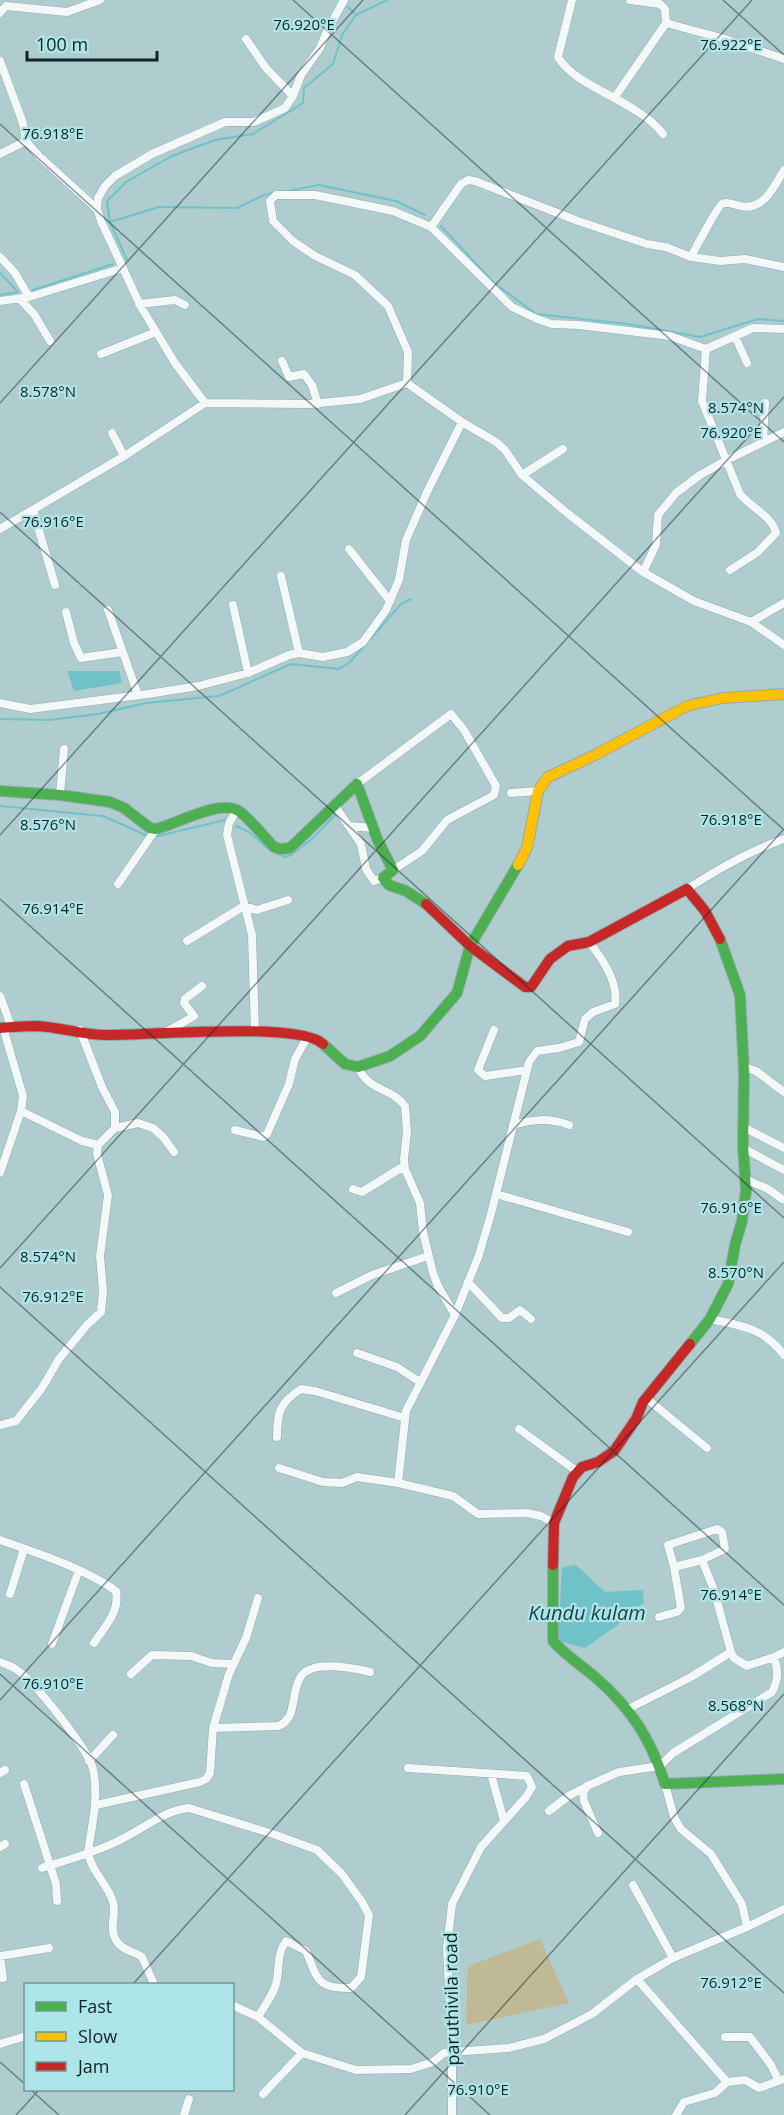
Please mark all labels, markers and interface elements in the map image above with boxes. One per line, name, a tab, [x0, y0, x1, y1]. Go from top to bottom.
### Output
text: 76.920°E	[273, 14, 335, 34]
scale bar	[27, 24, 158, 62]
text: 100 m	[36, 32, 88, 56]
text: 76.922°E	[700, 34, 762, 54]
text: 76.918°E	[22, 123, 84, 143]
text: 8.578°N	[20, 381, 76, 401]
text: 8.574°N	[708, 397, 764, 417]
text: 76.920°E	[700, 422, 762, 442]
text: 76.916°E	[22, 511, 84, 531]
text: 76.918°E	[700, 809, 762, 829]
text: 8.576°N	[20, 814, 76, 834]
text: 76.914°E	[22, 898, 84, 918]
text: 76.916°E	[700, 1197, 762, 1217]
text: 8.574°N	[20, 1246, 76, 1266]
text: 8.570°N	[708, 1262, 764, 1282]
text: 76.912°E	[22, 1286, 84, 1306]
text: 76.914°E	[700, 1584, 762, 1604]
water label: Kundu kulam	[528, 1599, 646, 1626]
text: 76.910°E	[22, 1673, 84, 1693]
text: 8.568°N	[708, 1695, 764, 1715]
street label: paruthivila road	[438, 1932, 464, 2066]
text: 76.912°E	[700, 1972, 762, 1992]
legend	[24, 1983, 234, 2091]
text: Fast	[78, 1994, 112, 2018]
text: Slow	[78, 2024, 117, 2048]
text: Jam	[76, 2054, 110, 2078]
text: 76.910°E	[447, 2079, 509, 2099]

